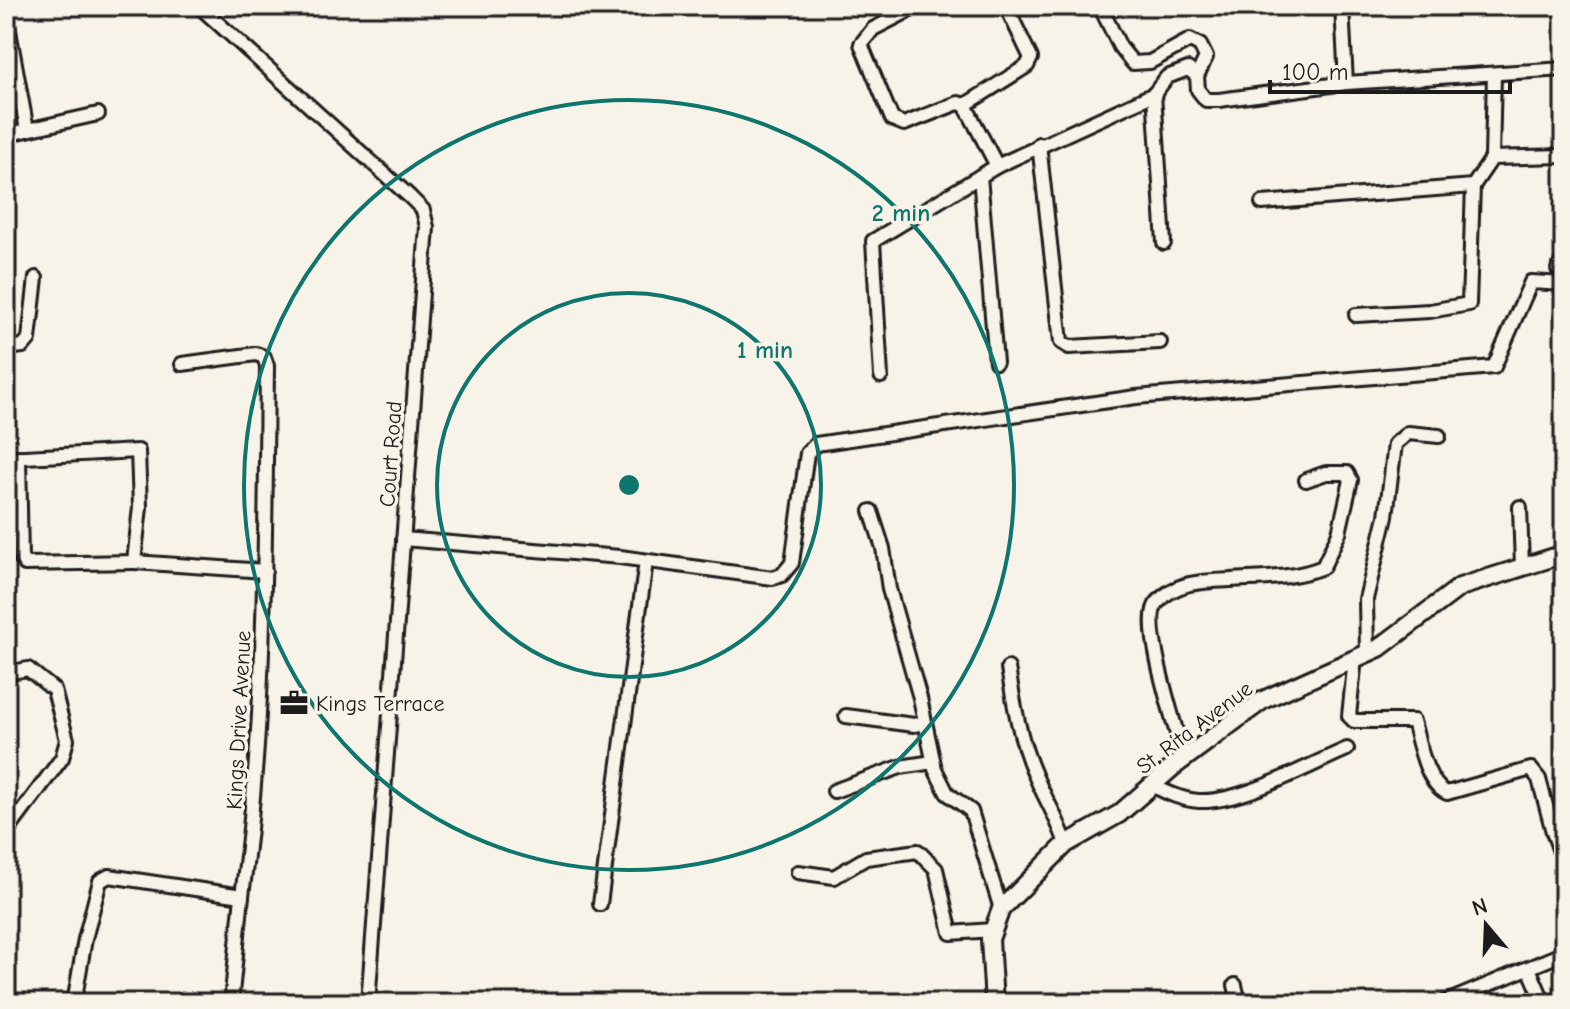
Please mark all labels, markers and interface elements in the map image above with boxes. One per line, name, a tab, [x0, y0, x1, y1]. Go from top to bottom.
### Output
scale bar	[1270, 44, 1510, 94]
text: 100 m	[1282, 58, 1349, 86]
text: 2 min	[872, 199, 930, 227]
text: 1 min	[737, 336, 793, 364]
street label: Court Road	[374, 400, 408, 508]
centre of rings	[615, 471, 643, 499]
street label: Kings Drive Avenue	[221, 630, 257, 810]
street label: St. Rita Avenue	[1131, 676, 1258, 780]
office icon: Kings Terrace	[279, 688, 309, 718]
place label: Kings Terrace	[316, 691, 444, 717]
north arrow	[1446, 885, 1526, 965]
text: N	[1469, 892, 1491, 922]

